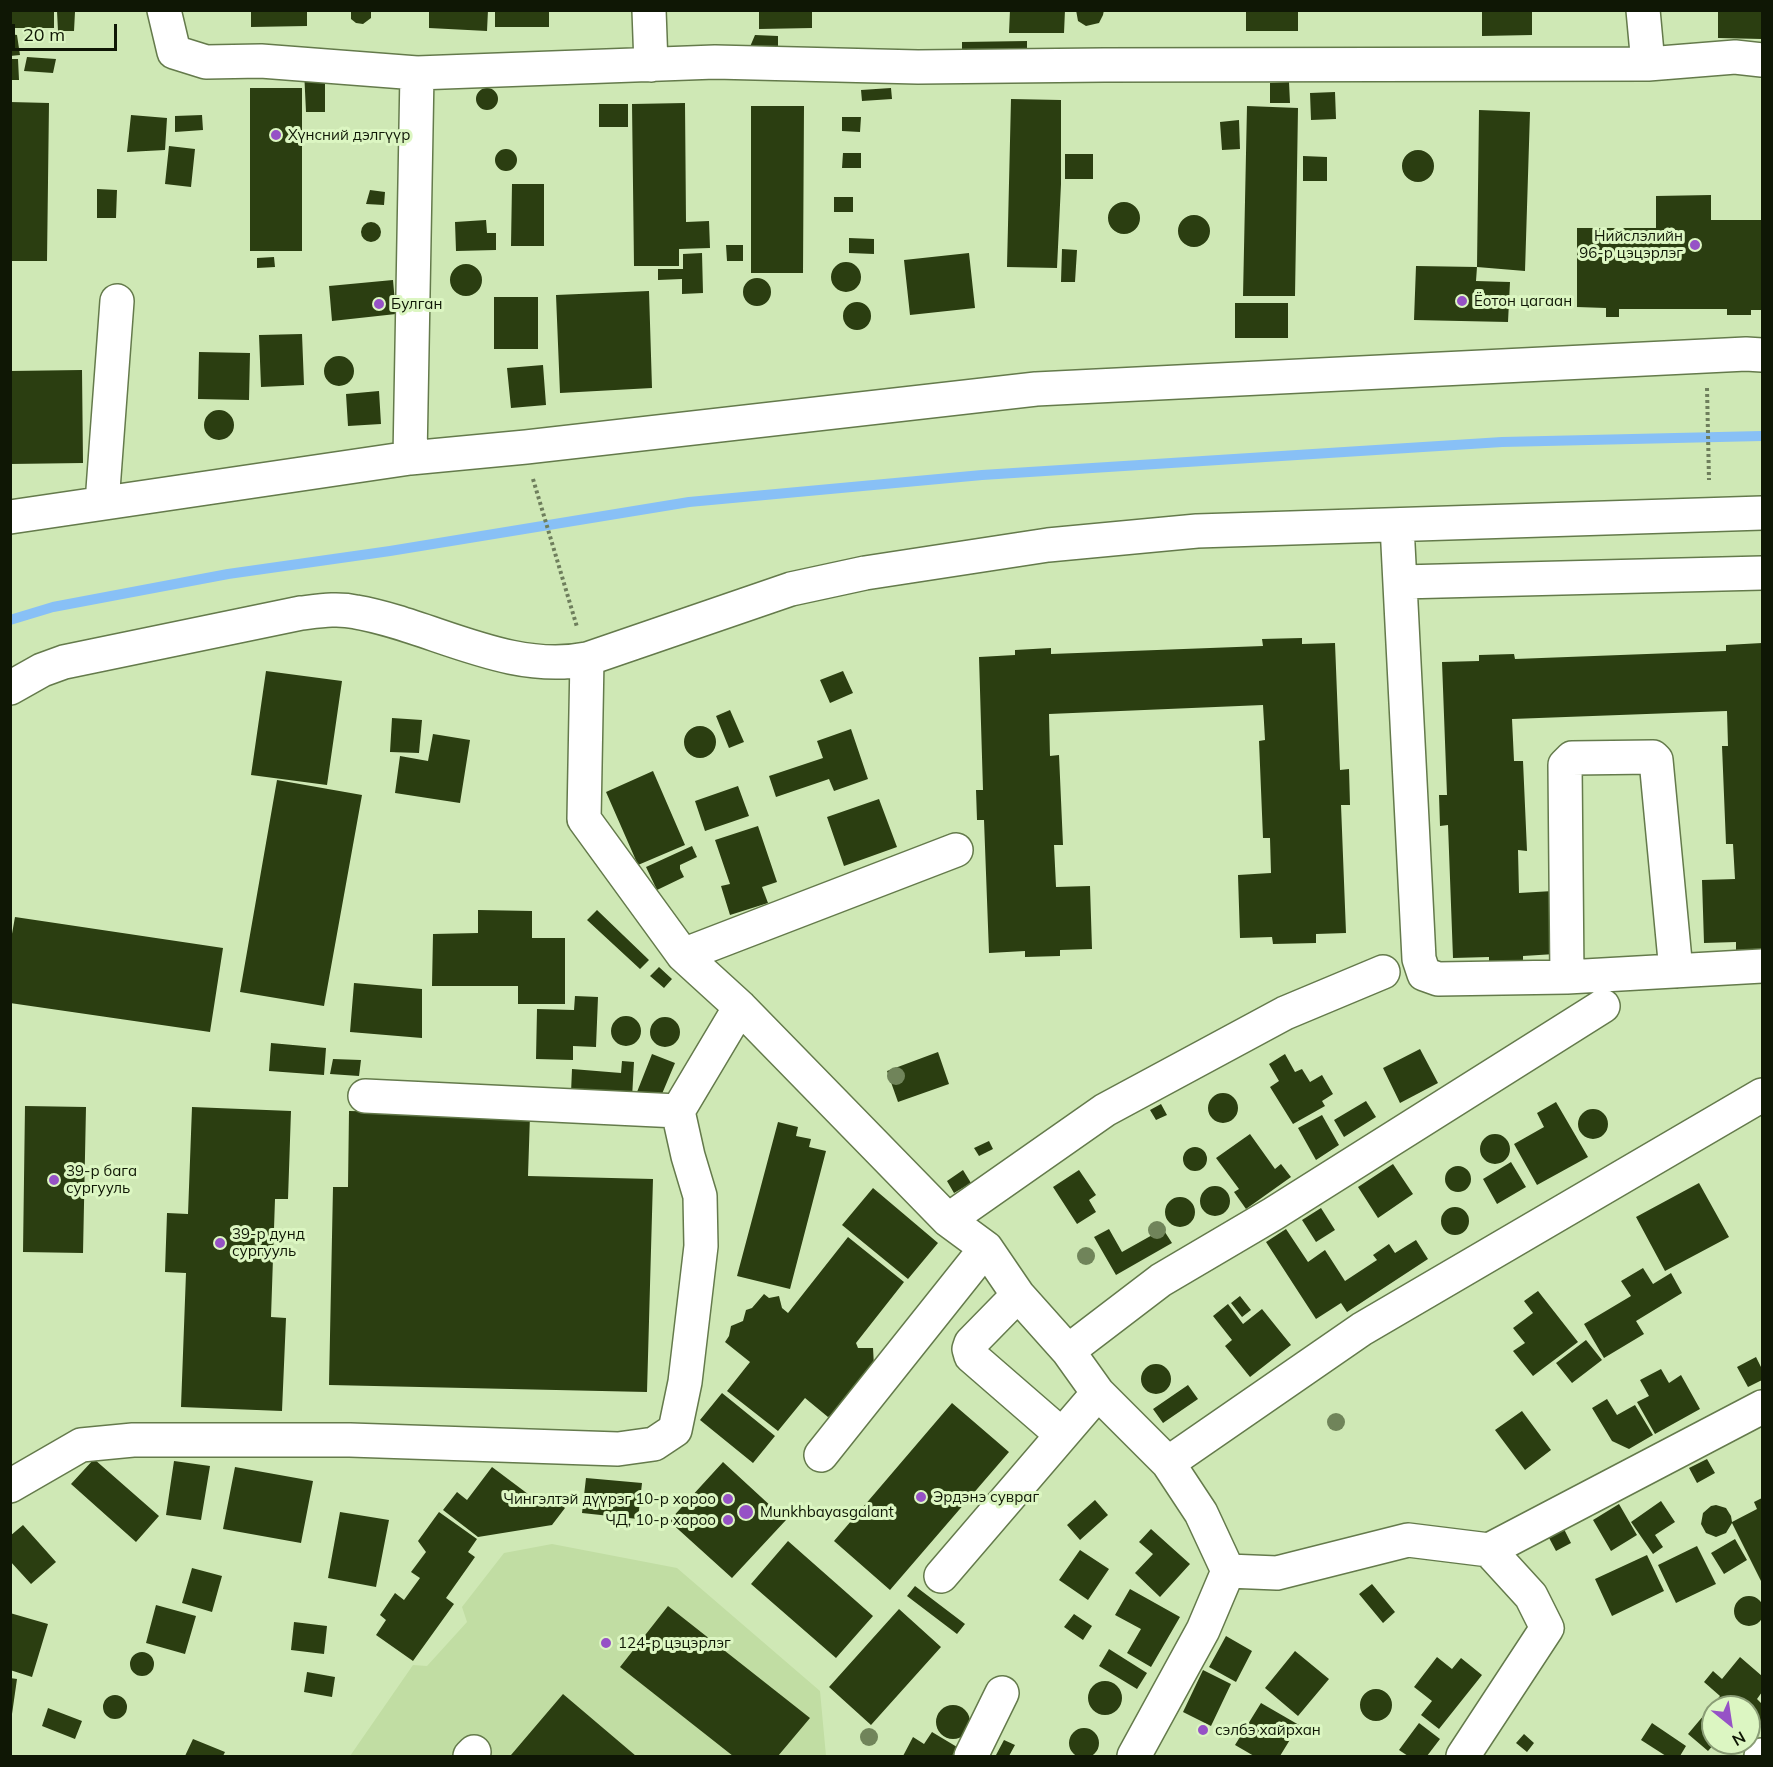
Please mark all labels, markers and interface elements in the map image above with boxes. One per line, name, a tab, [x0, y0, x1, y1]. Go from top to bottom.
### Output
scale bar	[15, 12, 120, 50]
text: 20 m	[23, 23, 65, 46]
place label: Хүнсний дэлгүүр	[288, 126, 410, 144]
marker: Хүнсний дэлгүүр	[269, 128, 283, 142]
place label: Нийслэлийн 96-р цэцэрлэг	[1579, 227, 1683, 262]
marker: Нийслэлийн 96-р цэцэрлэг	[1688, 238, 1702, 252]
place label: Ёотон цагаан	[1474, 292, 1572, 310]
marker: Ёотон цагаан	[1455, 294, 1469, 308]
place label: Булган	[391, 295, 442, 313]
marker: Булган	[372, 297, 386, 311]
place label: 39-р бага сургууль	[66, 1162, 137, 1197]
marker: 39-р бага сургууль	[47, 1173, 61, 1187]
place label: 39-р дунд сургууль	[232, 1225, 305, 1260]
marker: 39-р дунд сургууль	[213, 1236, 227, 1250]
place label: Эрдэнэ сувраг	[933, 1488, 1039, 1506]
place label: Чингэлтэй дүүрэг 10-р хороо	[504, 1490, 716, 1508]
marker: Эрдэнэ сувраг	[914, 1490, 928, 1504]
marker: Чингэлтэй дүүрэг 10-р хороо	[721, 1492, 735, 1506]
marker: Munkhbayasgalant	[737, 1503, 755, 1521]
place label: Munkhbayasgalant	[760, 1503, 894, 1521]
place label: ЧД, 10-р хороо	[605, 1511, 716, 1529]
marker: ЧД, 10-р хороо	[721, 1513, 735, 1527]
place label: 124-р цэцэрлэг	[618, 1634, 731, 1652]
marker: 124-р цэцэрлэг	[599, 1636, 613, 1650]
north arrow	[1701, 1695, 1761, 1755]
place label: сэлбэ хайрхан	[1215, 1721, 1321, 1739]
marker: сэлбэ хайрхан	[1196, 1723, 1210, 1737]
text: N	[1729, 1727, 1749, 1751]

